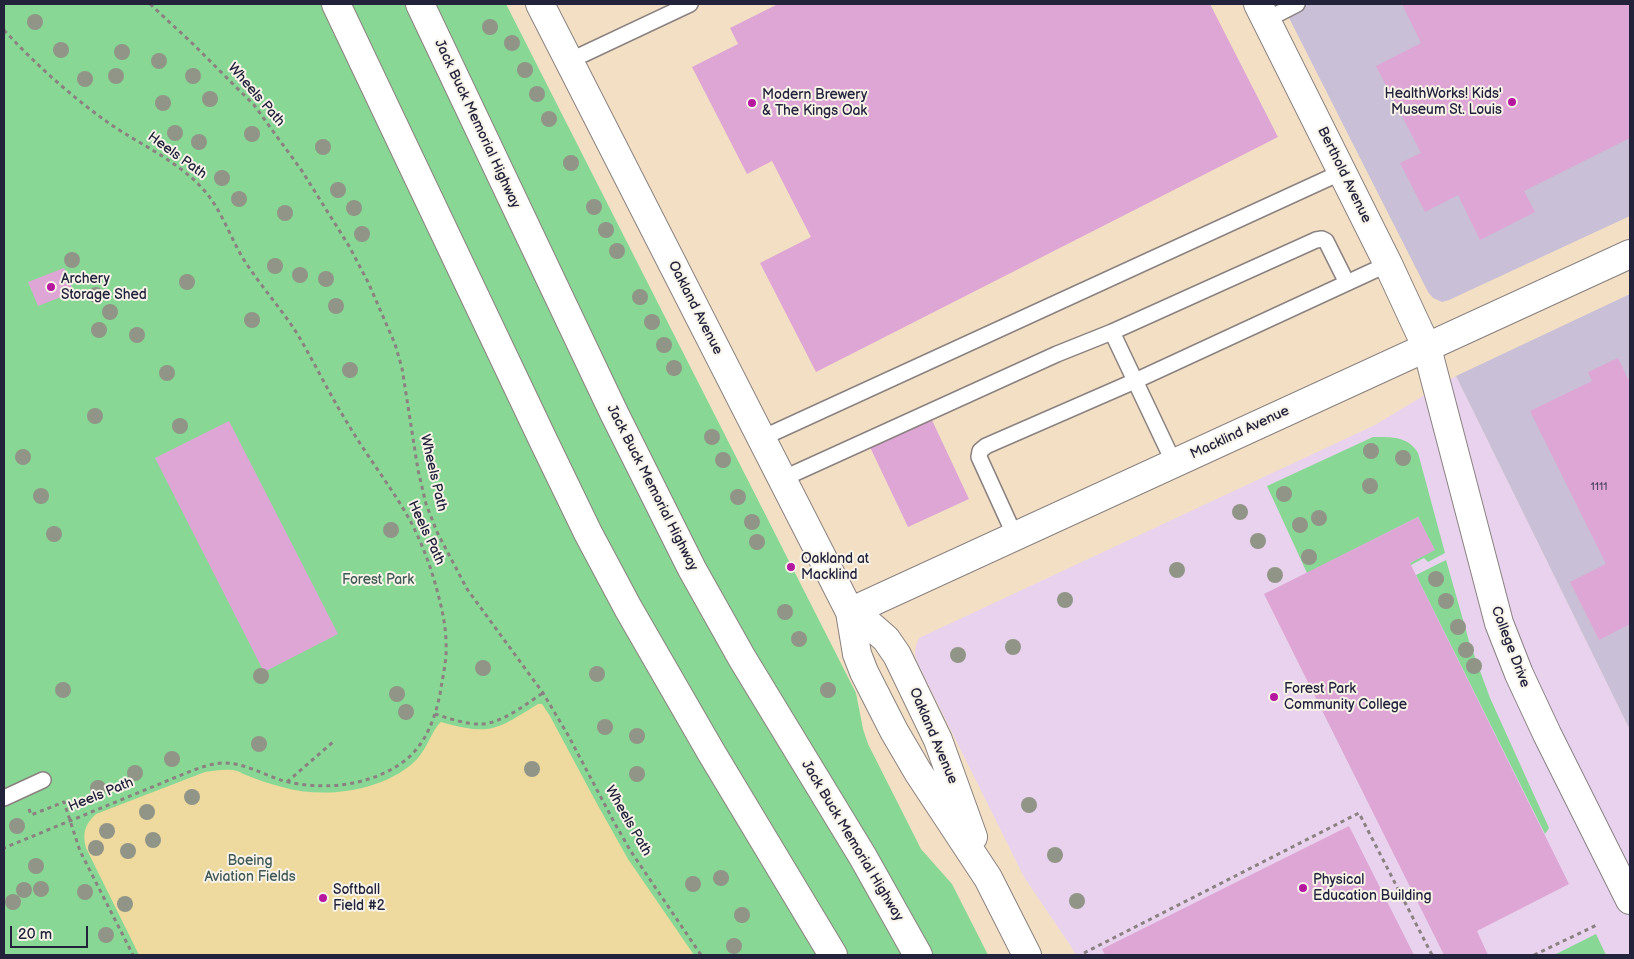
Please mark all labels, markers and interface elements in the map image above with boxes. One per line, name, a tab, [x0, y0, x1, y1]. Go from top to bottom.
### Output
street label: Jack Buck Memorial Highway	[430, 37, 524, 211]
street label: Wheels Path	[224, 60, 288, 130]
place label: HealthWorks! Kids' Museum St. Louis	[1385, 86, 1502, 118]
place label: Modern Brewery & The Kings Oak	[762, 87, 867, 120]
marker: HealthWorks! Kids' Museum St. Louis	[1506, 96, 1518, 108]
marker: Modern Brewery & The Kings Oak	[746, 97, 758, 109]
street label: Berthold Avenue	[1313, 124, 1375, 226]
street label: Heels Path	[144, 129, 210, 183]
street label: Oakland Avenue	[664, 258, 726, 358]
place label: Archery Storage Shed	[61, 271, 147, 304]
marker: Archery Storage Shed	[45, 281, 57, 293]
street label: Jack Buck Memorial Highway	[603, 402, 701, 574]
street label: Macklind Avenue	[1188, 403, 1292, 463]
street label: Wheels Path	[416, 433, 450, 513]
house number: 1111	[1590, 480, 1608, 494]
street label: Heels Path	[404, 498, 448, 568]
place label: Oakland at Macklind	[801, 551, 869, 584]
marker: Oakland at Macklind	[785, 561, 797, 573]
park label: Forest Park	[342, 572, 414, 588]
street label: College Drive	[1487, 604, 1533, 690]
place label: Forest Park Community College	[1284, 681, 1407, 714]
street label: Oakland Avenue	[905, 685, 961, 787]
marker: Forest Park Community College	[1268, 691, 1280, 703]
street label: Jack Buck Memorial Highway	[797, 758, 907, 924]
street label: Heels Path	[66, 774, 136, 816]
street label: Wheels Path	[601, 783, 655, 859]
park label: Boeing Aviation Fields	[204, 853, 296, 886]
place label: Physical Education Building	[1313, 872, 1432, 904]
place label: Softball Field #2	[333, 882, 385, 914]
marker: Physical Education Building	[1297, 882, 1309, 894]
marker: Softball Field #2	[317, 892, 329, 904]
scale bar	[12, 916, 90, 948]
text: 20 m	[18, 925, 52, 944]

